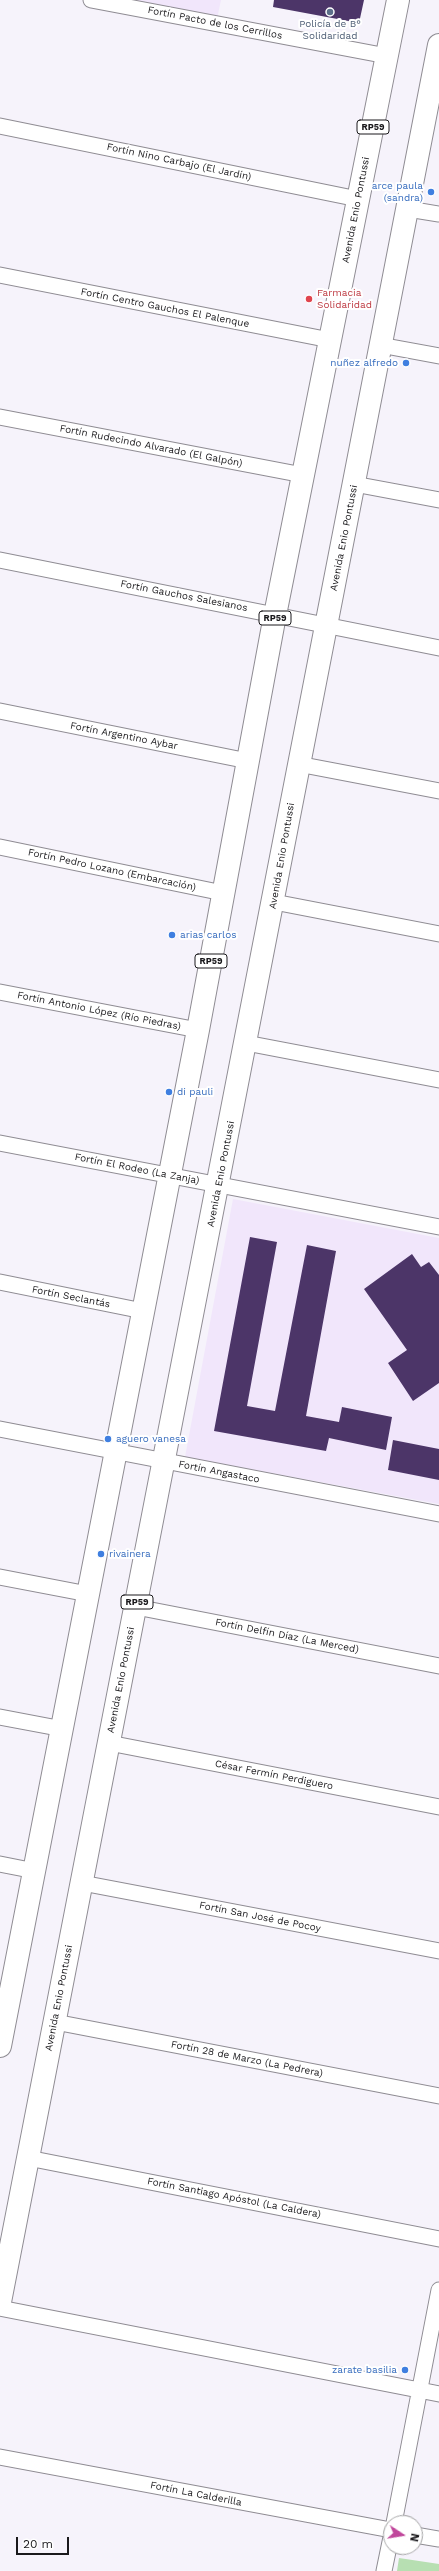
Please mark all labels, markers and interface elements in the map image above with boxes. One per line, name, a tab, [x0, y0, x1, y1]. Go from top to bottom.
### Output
street label: Fortín Pacto de los Cerrillos	[147, 4, 283, 42]
marker: Policía de B° Solidaridad	[325, 7, 335, 17]
place label: Policía de B° Solidaridad	[299, 18, 361, 42]
road number: RP59	[357, 120, 389, 134]
street label: Fortín Nino Carbajo (El Jardín)	[106, 141, 252, 183]
street label: Avenida Enio Pontussi	[340, 156, 372, 264]
place label: arce paula (sandra)	[372, 180, 423, 204]
marker: arce paula (sandra)	[426, 187, 436, 197]
street label: Fortín Centro Gauchos El Palenque	[80, 286, 250, 330]
place label: Farmacia Solidaridad	[317, 287, 372, 310]
marker: Farmacia Solidaridad	[304, 294, 314, 304]
place label: nuñez alfredo	[330, 357, 398, 369]
marker: nuñez alfredo	[401, 358, 411, 368]
street label: Fortín Rudecindo Alvarado (El Galpón)	[59, 422, 243, 470]
street label: Avenida Enio Pontussi	[328, 484, 360, 592]
street label: Fortín Gauchos Salesianos	[119, 578, 249, 614]
road number: RP59	[259, 611, 291, 625]
street label: Fortín Argentino Aybar	[69, 720, 179, 752]
street label: Avenida Enio Pontussi	[267, 802, 297, 910]
street label: Fortín Pedro Lozano (Embarcación)	[27, 846, 197, 894]
place label: arias carlos	[180, 929, 236, 941]
marker: arias carlos	[167, 930, 177, 940]
road number: RP59	[195, 954, 227, 968]
street label: Fortín Antonio López (Río Piedras)	[16, 989, 182, 1033]
place label: di pauli	[177, 1086, 213, 1098]
marker: di pauli	[164, 1087, 174, 1097]
street label: Avenida Enio Pontussi	[205, 1120, 237, 1228]
street label: Fortín El Rodeo (La Zanja)	[74, 1151, 200, 1187]
street label: Fortín Seclantás	[31, 1284, 111, 1310]
place label: aguero vanesa	[116, 1433, 186, 1445]
marker: aguero vanesa	[103, 1434, 113, 1444]
street label: Fortín Angastaco	[177, 1458, 261, 1486]
place label: rivainera	[109, 1548, 151, 1560]
marker: rivainera	[96, 1549, 106, 1559]
road number: RP59	[121, 1595, 153, 1609]
street label: Fortín Delfín Díaz (La Merced)	[214, 1616, 360, 1656]
street label: Avenida Enio Pontussi	[105, 1626, 137, 1734]
street label: César Fermín Perdiguero	[214, 1758, 334, 1792]
street label: Fortín San José de Pocoy	[198, 1899, 322, 1935]
street label: Avenida Enio Pontussi	[43, 1944, 75, 2052]
street label: Fortín 28 de Marzo (La Pedrera)	[170, 2038, 324, 2080]
street label: Fortín Santiago Apóstol (La Caldera)	[146, 2175, 322, 2221]
place label: zarate basilia	[332, 2364, 397, 2376]
marker: zarate basilia	[400, 2365, 410, 2375]
street label: Fortín La Calderilla	[149, 2479, 243, 2509]
north arrow	[383, 2515, 423, 2555]
scale bar	[18, 2529, 71, 2555]
text: N	[407, 2532, 421, 2543]
text: 20 m	[23, 2537, 53, 2551]

